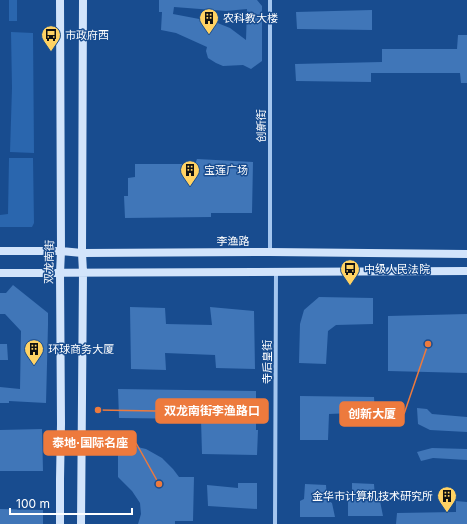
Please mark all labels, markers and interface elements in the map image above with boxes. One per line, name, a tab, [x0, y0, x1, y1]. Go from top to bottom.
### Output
building icon: 农科教大楼	[198, 7, 220, 35]
place label: 农科教大楼	[223, 11, 278, 25]
bus stop icon: 市政府西	[40, 24, 62, 52]
place label: 市政府西	[65, 28, 109, 42]
street label: 创新街	[254, 110, 268, 143]
building icon: 宝莲广场	[179, 159, 201, 187]
place label: 宝莲广场	[204, 163, 248, 177]
street label: 李渔路	[217, 234, 250, 248]
street label: 双龙南街	[42, 240, 56, 284]
bus stop icon: 中级人民法院	[339, 258, 361, 286]
place label: 中级人民法院	[364, 262, 430, 276]
building icon: 环球商务大厦	[23, 338, 45, 366]
street label: 寺后皇街	[260, 340, 274, 384]
place label: 环球商务大厦	[48, 342, 114, 356]
callout: 双龙南街李渔路口	[156, 399, 268, 423]
callout: 创新大厦	[340, 402, 404, 426]
text: 双龙南街李渔路口	[164, 403, 260, 418]
text: 创新大厦	[348, 406, 396, 421]
callout: 泰地·国际名座	[44, 431, 136, 455]
text: 泰地·国际名座	[52, 435, 128, 450]
building icon: 金华市计算机技术研究所	[436, 485, 458, 513]
place label: 金华市计算机技术研究所	[312, 489, 433, 503]
scale bar	[10, 490, 132, 516]
text: 100 m	[16, 496, 50, 511]

